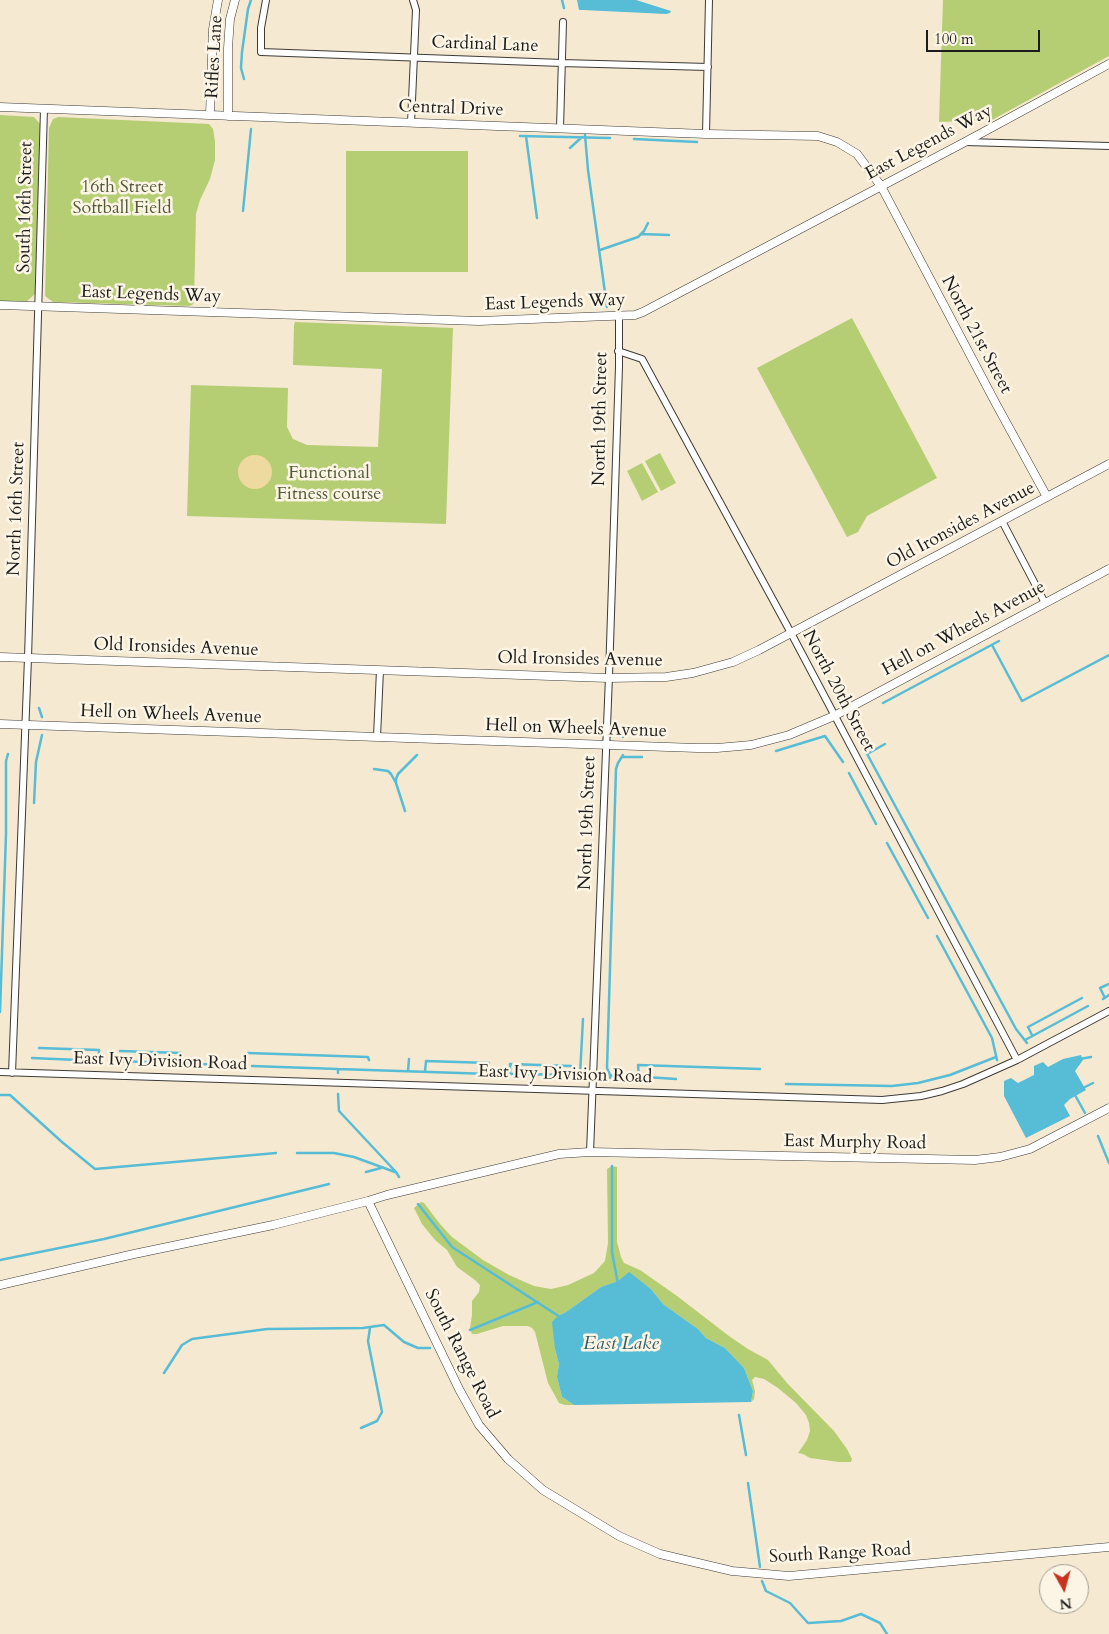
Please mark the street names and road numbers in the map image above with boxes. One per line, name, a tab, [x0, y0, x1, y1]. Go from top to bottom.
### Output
street label: Rifles Lane	[202, 15, 228, 99]
street label: Cardinal Lane	[431, 32, 539, 58]
street label: Central Drive	[398, 96, 504, 122]
street label: East Legends Way	[862, 100, 996, 186]
street label: South 16th Street	[14, 141, 38, 273]
street label: North 21st Street	[936, 272, 1016, 398]
street label: East Legends Way	[80, 282, 222, 308]
street label: East Legends Way	[484, 290, 626, 316]
street label: North 19th Street	[589, 352, 613, 486]
street label: North 16th Street	[4, 442, 30, 576]
street label: Old Ironsides Avenue	[883, 478, 1039, 574]
street label: Hell on Wheels Avenue	[879, 577, 1049, 681]
street label: North 20th Street	[797, 627, 879, 755]
street label: Old Ironsides Avenue	[93, 634, 259, 662]
street label: Old Ironsides Avenue	[497, 648, 663, 672]
street label: Hell on Wheels Avenue	[80, 701, 262, 729]
street label: Hell on Wheels Avenue	[485, 715, 667, 743]
street label: North 19th Street	[575, 756, 601, 890]
street label: East Ivy Division Road	[73, 1048, 247, 1076]
street label: East Ivy Division Road	[478, 1061, 652, 1089]
street label: East Murphy Road	[784, 1131, 926, 1155]
street label: South Range Road	[419, 1286, 503, 1422]
street label: South Range Road	[768, 1539, 912, 1569]

